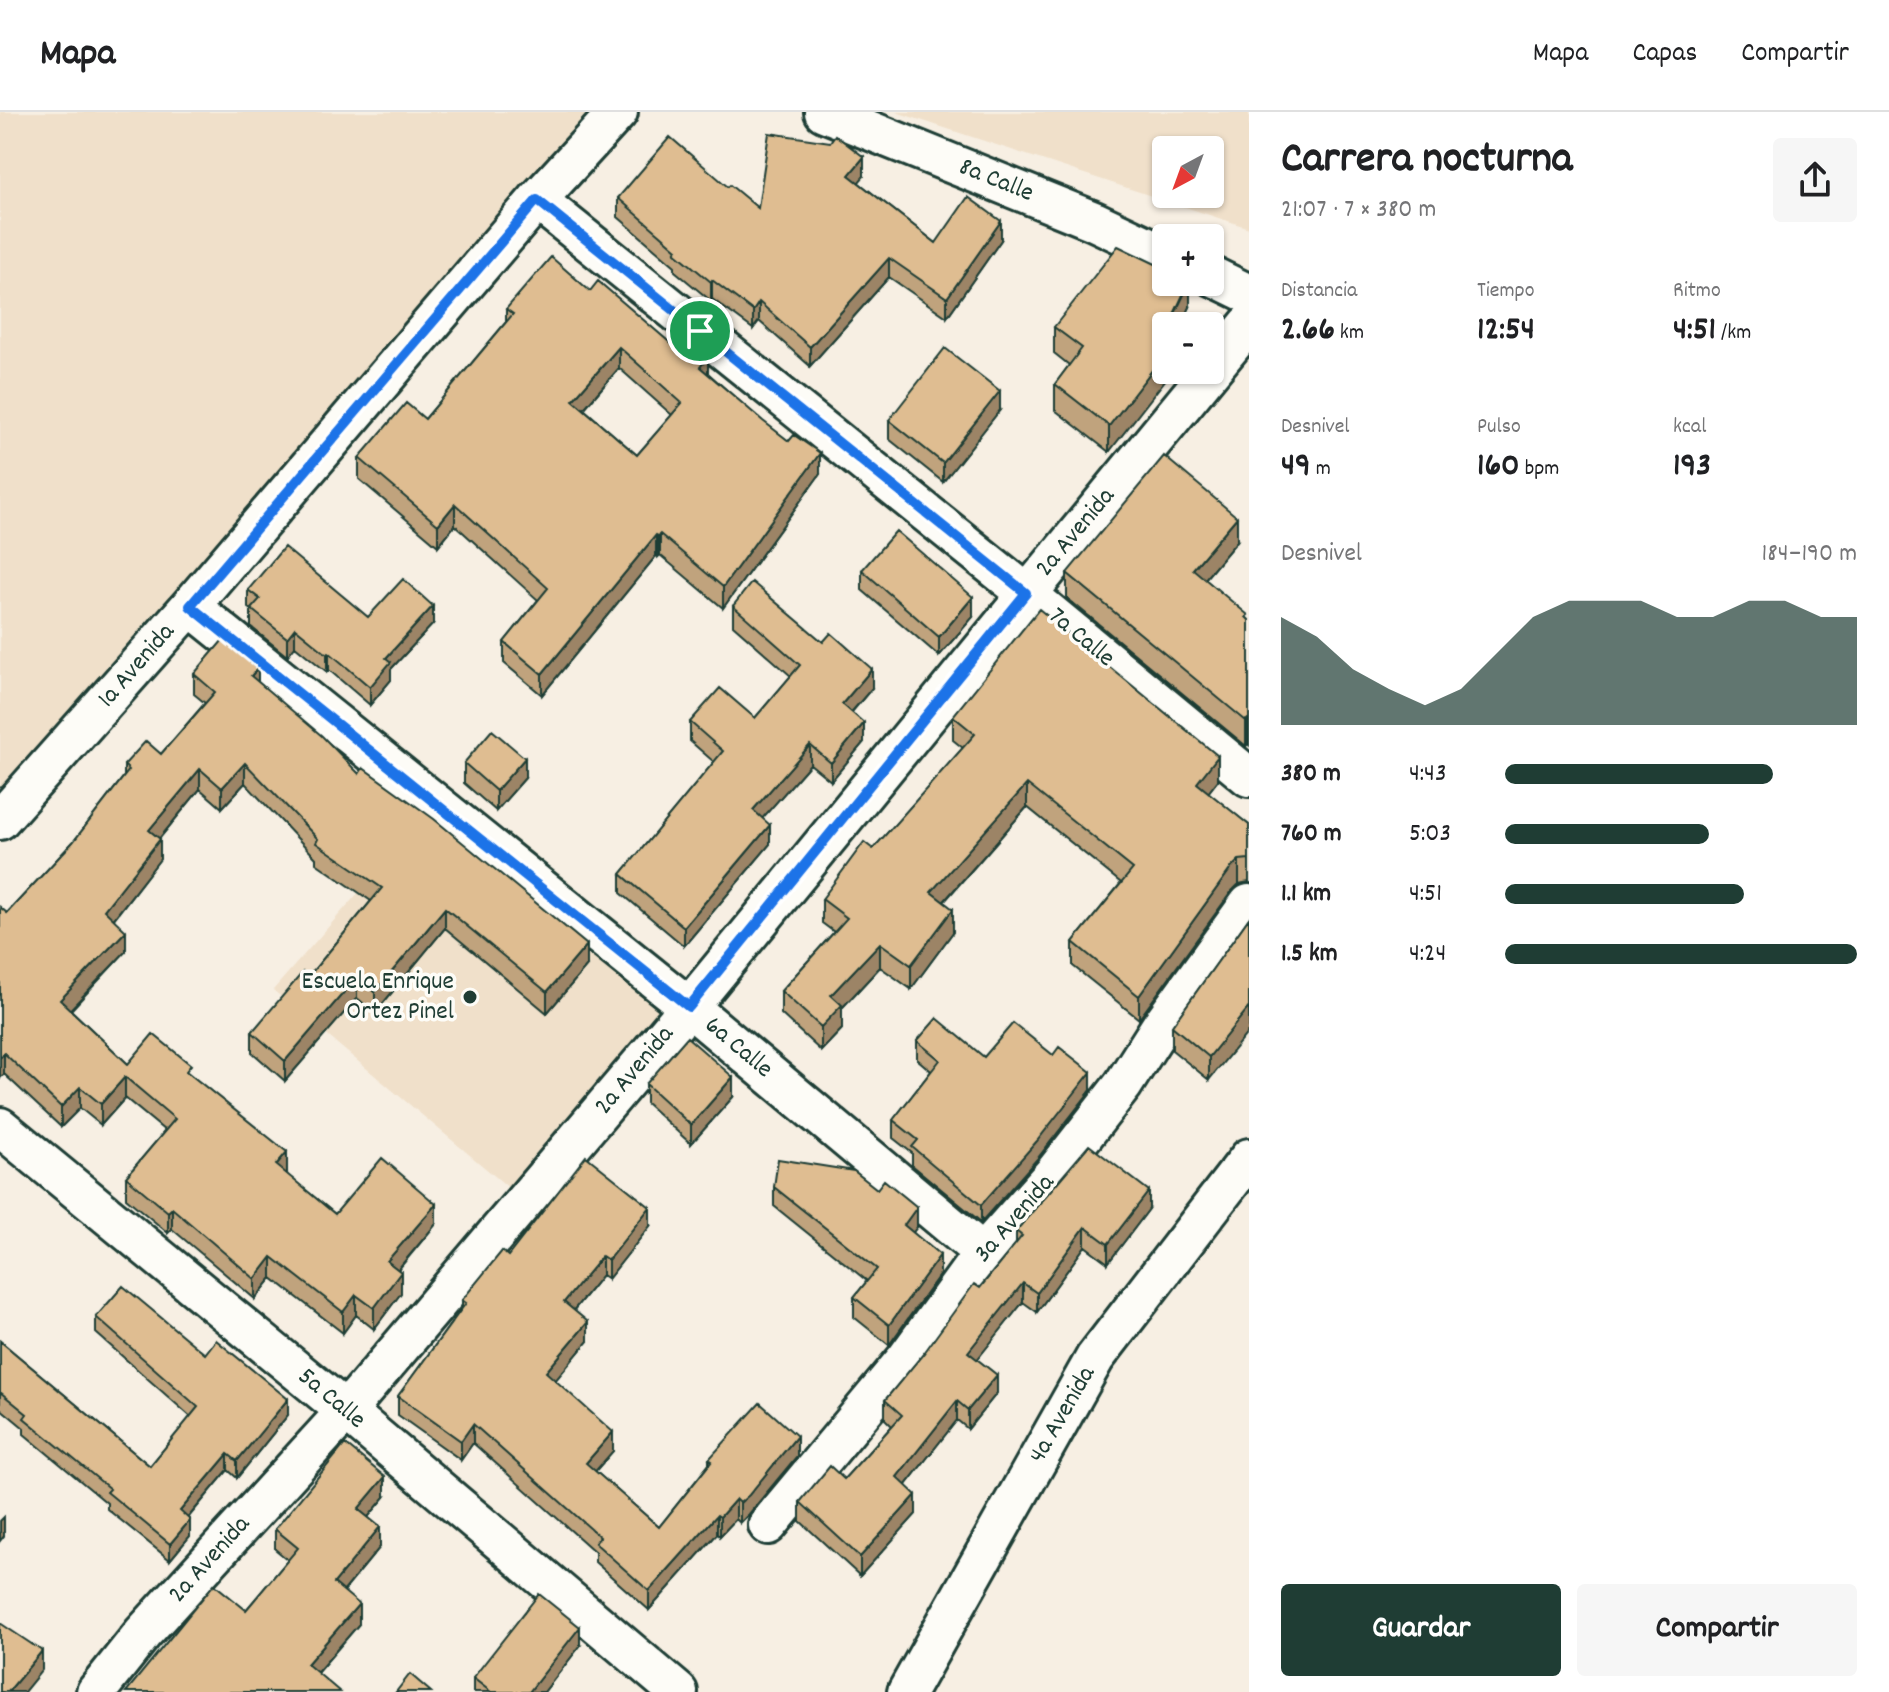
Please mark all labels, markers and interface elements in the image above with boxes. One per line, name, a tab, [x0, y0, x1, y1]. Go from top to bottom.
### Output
text: Mapa	[40, 28, 115, 83]
text: Mapa	[1533, 35, 1588, 75]
text: Capas	[1632, 35, 1697, 75]
text: Compartir	[1741, 35, 1849, 75]
text: Carrera nocturna	[1281, 130, 1573, 193]
north arrow	[1152, 136, 1224, 208]
map controls	[1152, 136, 1224, 384]
button: share	[1773, 138, 1857, 222]
street label: 8a Calle	[953, 149, 1039, 213]
text: 21:07 · 7 × 380 m	[1281, 192, 1436, 229]
button: +	[1152, 224, 1224, 296]
text: Distancia	[1281, 276, 1357, 307]
text: Tiempo	[1477, 276, 1535, 307]
text: Ritmo	[1673, 276, 1721, 307]
pin	[666, 297, 734, 365]
text: 2.66	[1281, 307, 1335, 356]
text: 12:54	[1477, 307, 1535, 356]
text: 4:51	[1673, 307, 1716, 356]
icon: arrive	[678, 309, 722, 353]
button: −	[1152, 312, 1224, 384]
text: km	[1335, 318, 1364, 349]
text: /km	[1716, 318, 1751, 349]
text: Desnivel	[1281, 412, 1350, 443]
text: Pulso	[1477, 412, 1521, 443]
text: kcal	[1673, 412, 1706, 443]
text: 49	[1281, 443, 1311, 492]
text: 160	[1477, 443, 1520, 492]
text: 193	[1673, 443, 1711, 492]
text: m	[1311, 454, 1331, 485]
text: bpm	[1520, 454, 1559, 485]
street label: 2a Avenida	[1027, 479, 1125, 586]
text: Desnivel	[1281, 536, 1362, 573]
text: 184–190 m	[1762, 536, 1857, 573]
street label: 7a Calle	[1040, 599, 1122, 677]
street label: 1a Avenida	[90, 615, 185, 716]
text: 380 m	[1281, 756, 1341, 793]
text: 4:43	[1409, 756, 1446, 793]
text: 760 m	[1281, 816, 1342, 853]
text: 5:03	[1409, 816, 1451, 853]
text: 1.1 km	[1281, 876, 1331, 913]
text: 4:51	[1409, 876, 1442, 913]
text: 1.5 km	[1281, 936, 1338, 973]
text: 4:24	[1409, 936, 1446, 973]
place label: Escuela Enrique Ortez Pinel	[301, 964, 454, 1031]
marker: Escuela Enrique Ortez Pinel	[461, 988, 479, 1006]
street label: 6a Calle	[696, 1008, 780, 1088]
street label: 2a Avenida	[586, 1017, 684, 1124]
street label: 3a Avenida	[966, 1166, 1065, 1272]
street label: 5a Calle	[289, 1359, 373, 1439]
street label: 4a Avenida	[1020, 1359, 1106, 1470]
street label: 2a Avenida	[160, 1507, 260, 1612]
button: Guardar	[1281, 1584, 1561, 1676]
button: Compartir	[1577, 1584, 1857, 1676]

